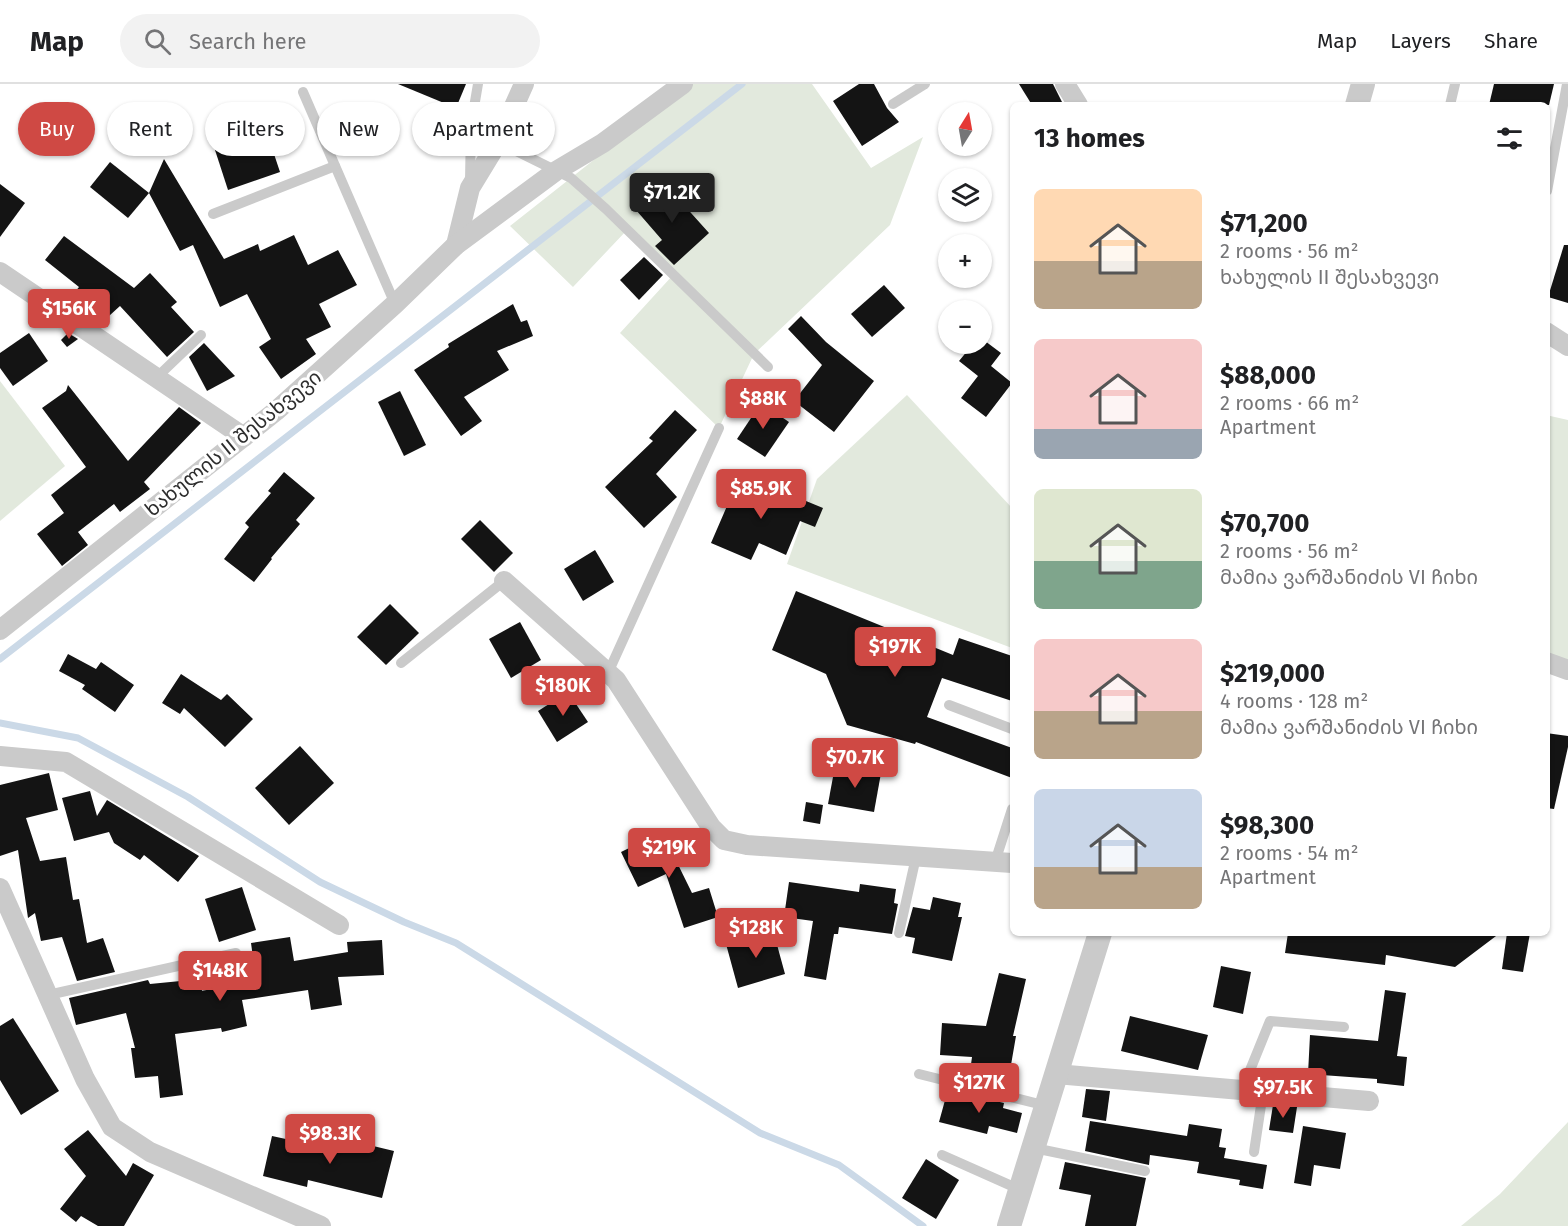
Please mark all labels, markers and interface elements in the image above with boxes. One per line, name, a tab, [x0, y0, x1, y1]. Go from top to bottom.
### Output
search box	[120, 14, 540, 68]
text: Map	[30, 25, 84, 58]
icon: search	[141, 25, 174, 58]
text: Search here	[189, 28, 307, 55]
text: Map	[1317, 28, 1357, 54]
text: Layers	[1390, 28, 1451, 54]
text: Share	[1484, 28, 1538, 54]
chip: Buy	[18, 102, 95, 156]
chip: Rent	[107, 102, 193, 156]
chip: Filters	[205, 102, 305, 156]
chip: New	[317, 102, 400, 156]
chip: Apartment	[412, 102, 555, 156]
north arrow	[938, 102, 992, 156]
map controls	[938, 102, 992, 354]
icon: filters	[1493, 122, 1526, 155]
text: 13 homes	[1034, 123, 1145, 154]
button: layers	[938, 168, 992, 222]
pin: $71.2K	[623, 173, 721, 224]
text: $71.2K	[644, 180, 700, 204]
text: $71,200	[1220, 208, 1308, 239]
icon: home	[1082, 213, 1154, 285]
button: +	[938, 234, 992, 288]
text: 2 rooms · 56 m²	[1220, 239, 1359, 263]
text: ხახულის II შესახვევი	[1220, 265, 1439, 289]
pin: $156K	[27, 289, 111, 340]
text: $156K	[42, 296, 96, 320]
button: −	[938, 300, 992, 354]
text: $88,000	[1220, 360, 1316, 391]
icon: home	[1082, 363, 1154, 435]
street label: ხახულის II შესახვევი	[140, 365, 326, 522]
pin: $88K	[727, 379, 799, 430]
text: $88K	[740, 386, 786, 410]
text: 2 rooms · 66 m²	[1220, 391, 1359, 415]
text: Apartment	[1220, 415, 1316, 439]
pin: $85.9K	[712, 469, 810, 520]
text: $85.9K	[730, 476, 792, 500]
text: $70,700	[1220, 508, 1309, 539]
icon: home	[1082, 513, 1154, 585]
text: 2 rooms · 56 m²	[1220, 539, 1359, 563]
text: მამია ვარშანიძის VI ჩიხი	[1220, 565, 1478, 589]
pin: $197K	[853, 627, 937, 678]
text: $197K	[869, 634, 921, 658]
text: $219,000	[1220, 658, 1325, 689]
icon: home	[1082, 663, 1154, 735]
pin: $180K	[521, 666, 605, 717]
text: $180K	[535, 673, 591, 697]
text: 4 rooms · 128 m²	[1220, 689, 1368, 713]
text: მამია ვარშანიძის VI ჩიხი	[1220, 715, 1478, 739]
pin: $70.7K	[806, 738, 904, 789]
text: $70.7K	[826, 745, 884, 769]
text: $98,300	[1220, 810, 1314, 841]
icon: home	[1082, 813, 1154, 885]
pin: $219K	[627, 828, 711, 879]
text: $219K	[642, 835, 696, 859]
text: 2 rooms · 54 m²	[1220, 841, 1359, 865]
text: Apartment	[1220, 865, 1316, 889]
pin: $128K	[714, 908, 798, 959]
text: $128K	[729, 915, 783, 939]
pin: $148K	[178, 951, 262, 1002]
text: $148K	[192, 958, 248, 982]
pin: $127K	[937, 1063, 1021, 1114]
pin: $97.5K	[1234, 1068, 1332, 1119]
text: $127K	[953, 1070, 1005, 1094]
text: $97.5K	[1253, 1075, 1313, 1099]
pin: $98.3K	[281, 1114, 379, 1165]
text: $98.3K	[299, 1121, 361, 1145]

